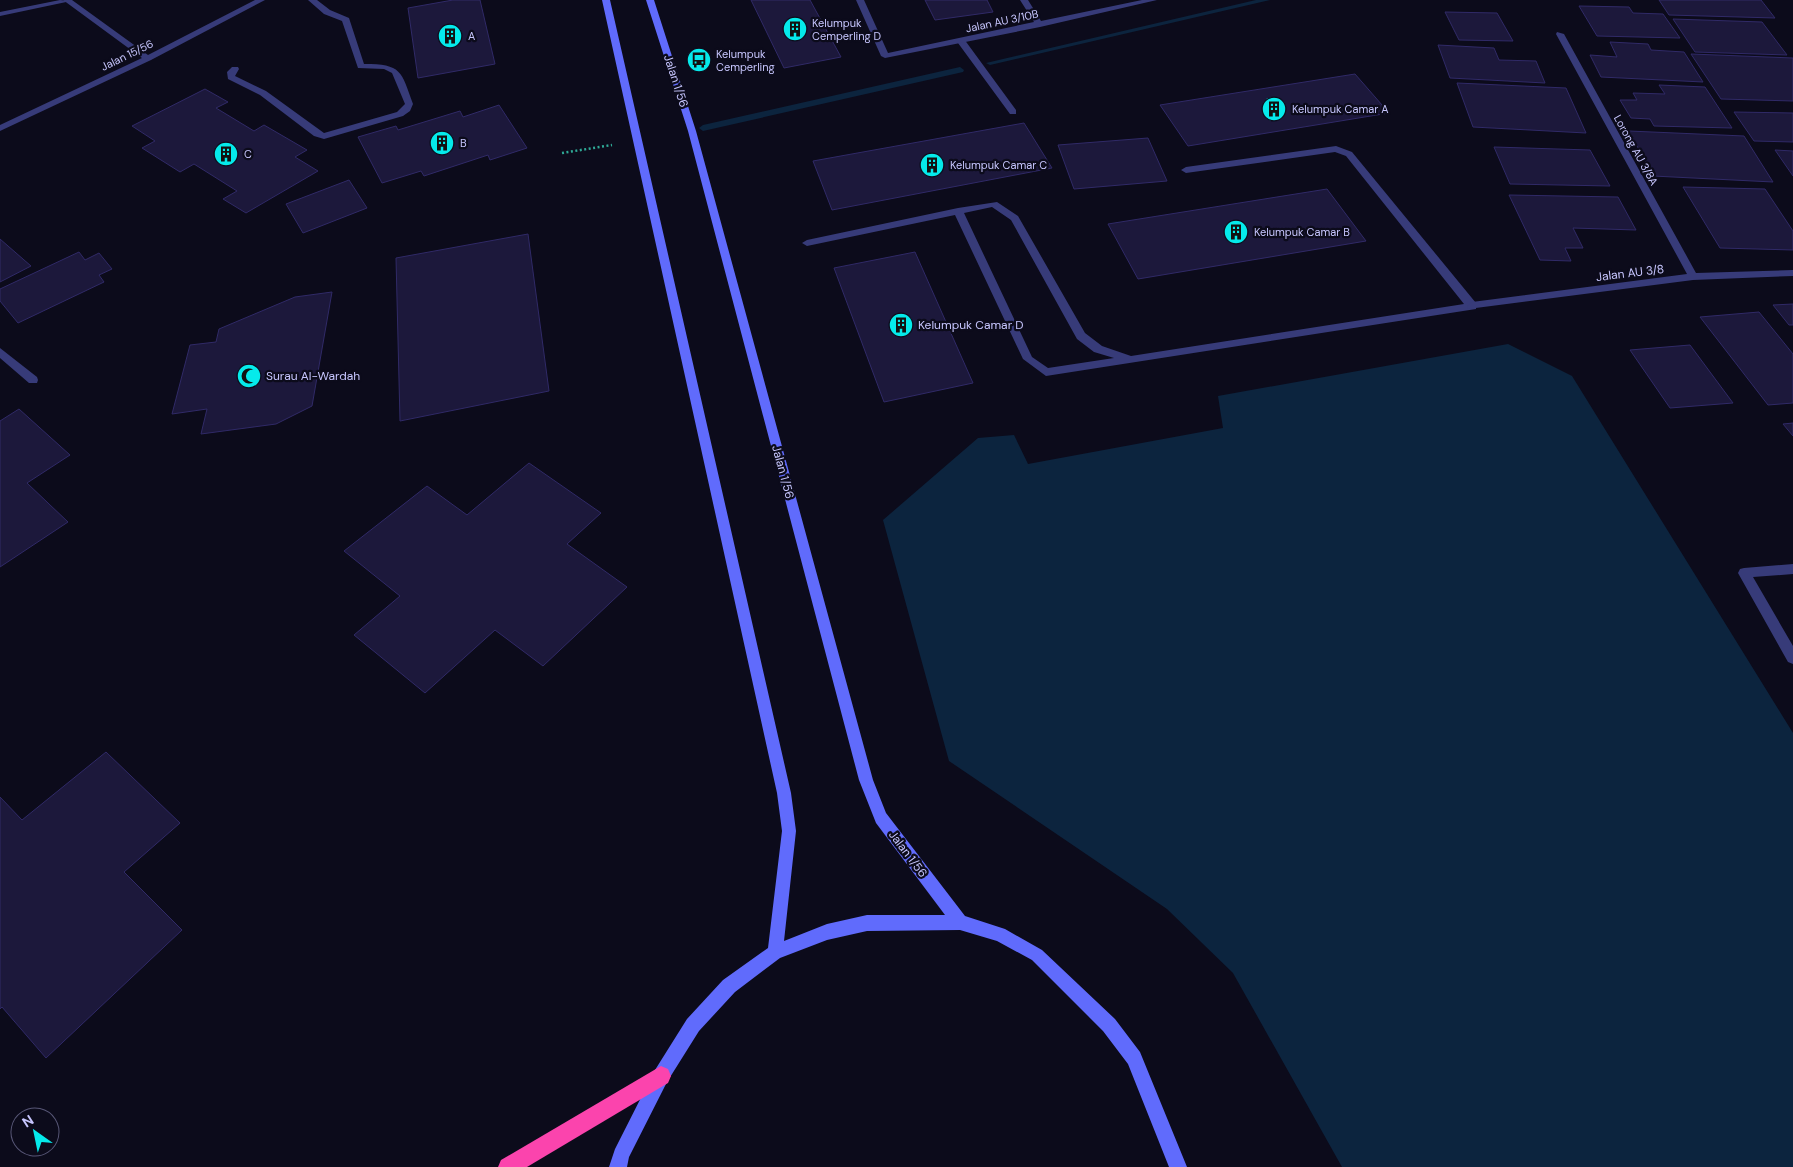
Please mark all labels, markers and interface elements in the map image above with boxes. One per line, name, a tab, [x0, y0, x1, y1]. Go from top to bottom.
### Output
street label: Jalan AU 3/10B	[964, 6, 1040, 36]
building icon: Kelumpuk Cemperling D	[782, 16, 808, 42]
place label: Kelumpuk Cemperling D	[812, 16, 882, 43]
building icon: A	[437, 23, 463, 49]
place label: A	[468, 29, 475, 43]
street label: Jalan 15/56	[98, 36, 156, 74]
bus stop icon: Kelumpuk Cemperling	[686, 47, 712, 73]
place label: Kelumpuk Cemperling	[716, 47, 775, 74]
street label: Jalan 1/56	[660, 52, 692, 110]
building icon: Kelumpuk Camar A	[1261, 96, 1287, 122]
place label: Kelumpuk Camar A	[1292, 102, 1388, 116]
street label: Lorong AU 3/8A	[1611, 112, 1661, 188]
building icon: B	[429, 130, 455, 156]
place label: B	[460, 136, 467, 150]
building icon: C	[213, 141, 239, 167]
place label: C	[244, 147, 252, 161]
building icon: Kelumpuk Camar C	[919, 152, 945, 178]
place label: Kelumpuk Camar C	[950, 158, 1047, 172]
building icon: Kelumpuk Camar B	[1223, 219, 1249, 245]
place label: Kelumpuk Camar B	[1254, 225, 1350, 239]
street label: Jalan AU 3/8	[1595, 261, 1665, 285]
building icon: Kelumpuk Camar D	[888, 312, 914, 338]
place label: Kelumpuk Camar D	[918, 317, 1024, 333]
mosque icon: Surau Al-Wardah	[236, 363, 262, 389]
place label: Surau Al-Wardah	[266, 368, 360, 384]
street label: Jalan 1/56	[768, 443, 798, 501]
street label: Jalan 1/56	[885, 827, 931, 881]
north arrow	[10, 1107, 60, 1157]
text: N	[19, 1111, 37, 1131]

